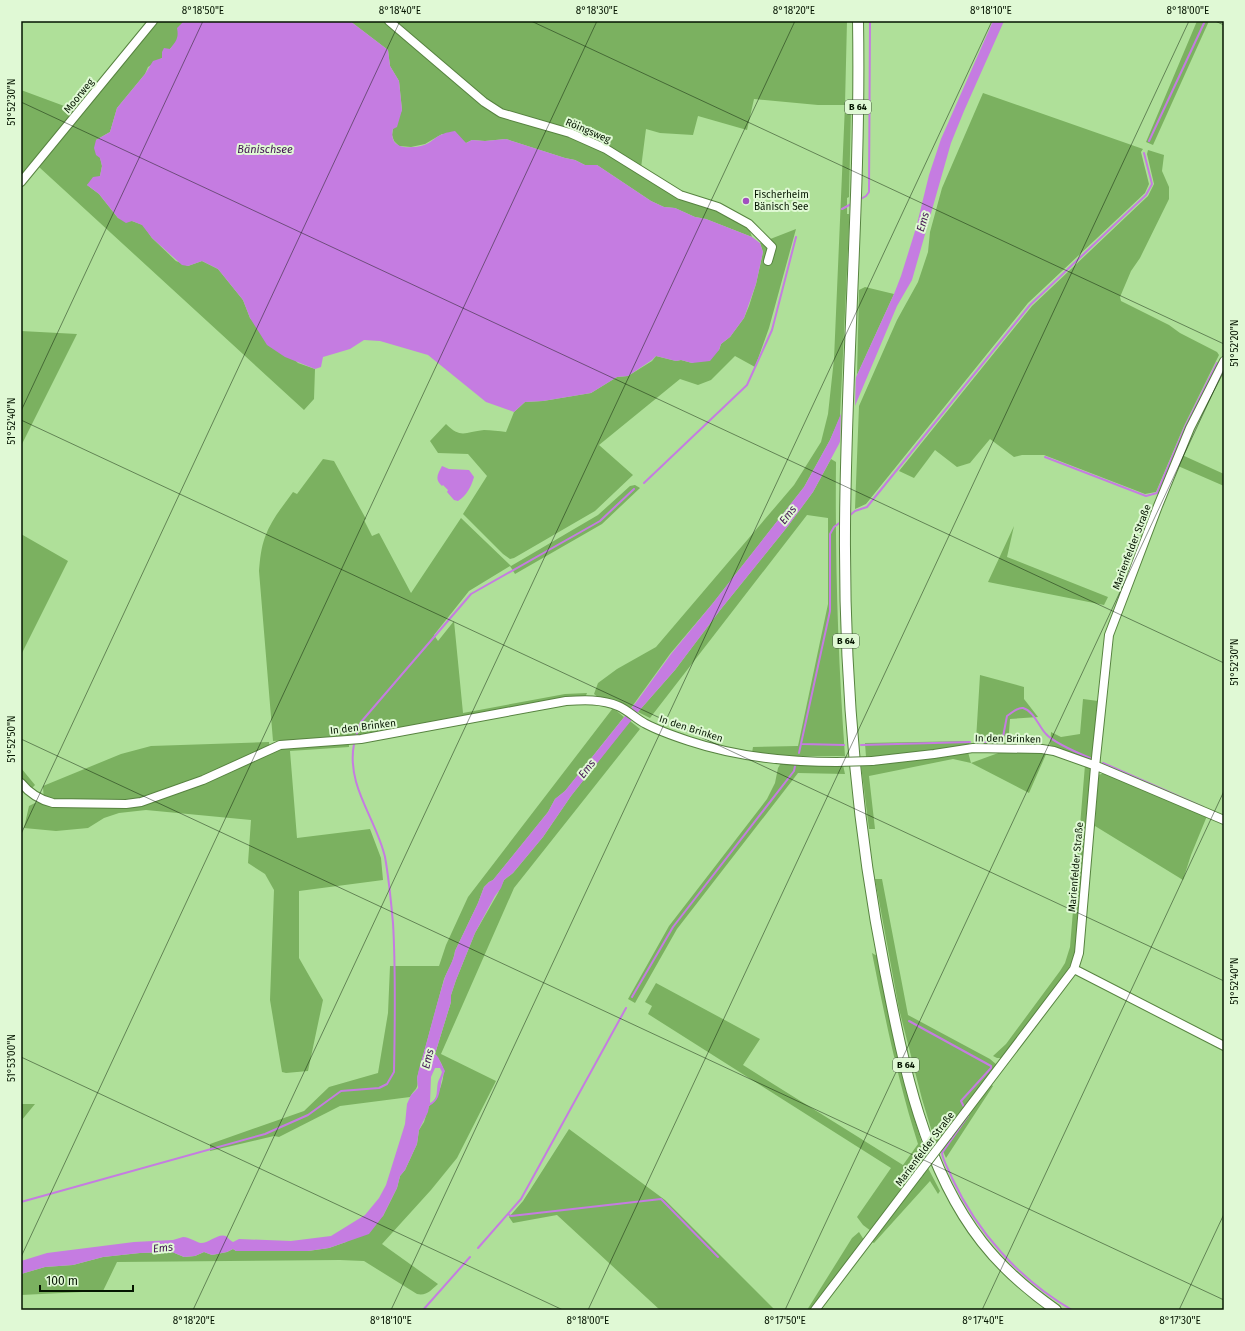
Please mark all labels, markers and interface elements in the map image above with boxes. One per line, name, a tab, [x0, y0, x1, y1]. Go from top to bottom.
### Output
text: 8°18'50"E	[182, 5, 224, 17]
text: 8°18'40"E	[379, 5, 421, 17]
text: 8°18'30"E	[576, 5, 618, 17]
text: 8°18'20"E	[773, 5, 815, 17]
text: 8°18'10"E	[970, 5, 1012, 17]
text: 8°18'00"E	[1167, 5, 1209, 17]
street label: Moorweg	[61, 76, 97, 116]
text: 51°52'30"N	[6, 78, 18, 126]
road number: B 64	[845, 100, 871, 114]
street label: Röingsweg	[564, 116, 613, 146]
water label: Bänischsee	[237, 143, 293, 156]
place label: Fischerheim Bänisch See	[754, 189, 809, 213]
marker: Fischerheim Bänisch See	[741, 196, 751, 206]
water label: Ems	[914, 211, 932, 233]
text: 51°52'20"N	[1229, 319, 1241, 367]
text: 51°52'40"N	[6, 397, 18, 445]
water label: Ems	[777, 503, 799, 527]
street label: Marienfelder Straße	[1110, 503, 1154, 591]
road number: B 64	[833, 634, 859, 648]
text: 51°52'30"N	[1229, 638, 1241, 686]
street label: In den Brinken	[658, 713, 724, 745]
text: 51°52'50"N	[6, 715, 18, 763]
street label: In den Brinken	[329, 717, 397, 737]
street label: In den Brinken	[975, 732, 1041, 746]
water label: Ems	[576, 757, 598, 781]
street label: Marienfelder Straße	[1066, 822, 1086, 912]
text: 51°52'40"N	[1229, 957, 1241, 1005]
text: 51°53'00"N	[6, 1034, 18, 1082]
water label: Ems	[419, 1048, 437, 1070]
road number: B 64	[893, 1058, 919, 1072]
street label: Marienfelder Straße	[893, 1109, 957, 1189]
water label: Ems	[152, 1240, 174, 1256]
scale bar	[40, 1267, 133, 1293]
text: 100 m	[46, 1274, 78, 1288]
text: 8°18'20"E	[173, 1315, 215, 1327]
text: 8°18'10"E	[370, 1315, 412, 1327]
text: 8°18'00"E	[567, 1315, 609, 1327]
text: 8°17'50"E	[764, 1315, 806, 1327]
text: 8°17'40"E	[962, 1315, 1004, 1327]
text: 8°17'30"E	[1159, 1315, 1201, 1327]

